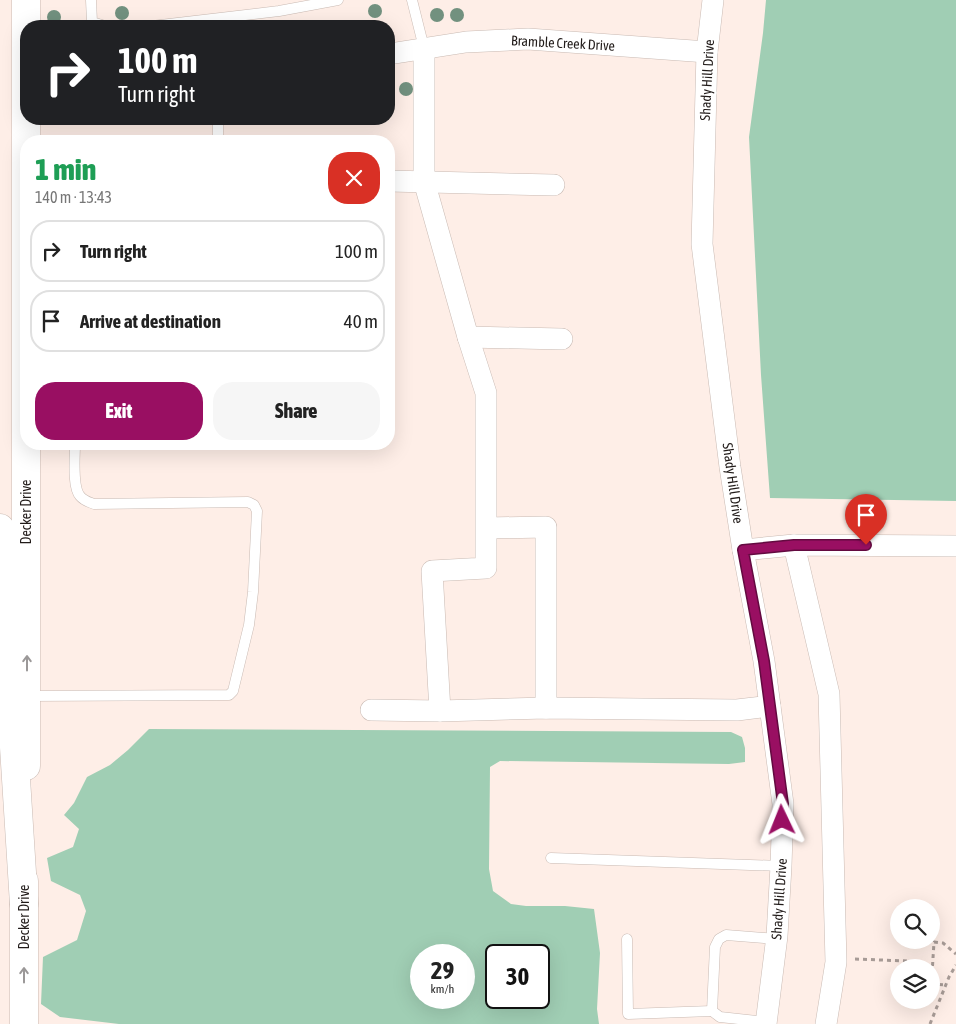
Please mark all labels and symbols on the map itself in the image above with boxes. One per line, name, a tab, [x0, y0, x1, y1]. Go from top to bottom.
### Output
street label: Bramble Creek Drive	[511, 32, 615, 54]
street label: Shady Hill Drive	[697, 39, 717, 121]
street label: Shady Hill Drive	[719, 442, 747, 524]
street label: Decker Drive	[18, 480, 34, 544]
pin	[845, 494, 887, 545]
one-way arrow	[22, 655, 32, 672]
position arrow	[755, 793, 807, 845]
street label: Shady Hill Drive	[768, 858, 790, 940]
street label: Decker Drive	[16, 885, 32, 949]
speed limit sign: 30	[485, 944, 550, 1009]
one-way arrow	[19, 968, 29, 984]

